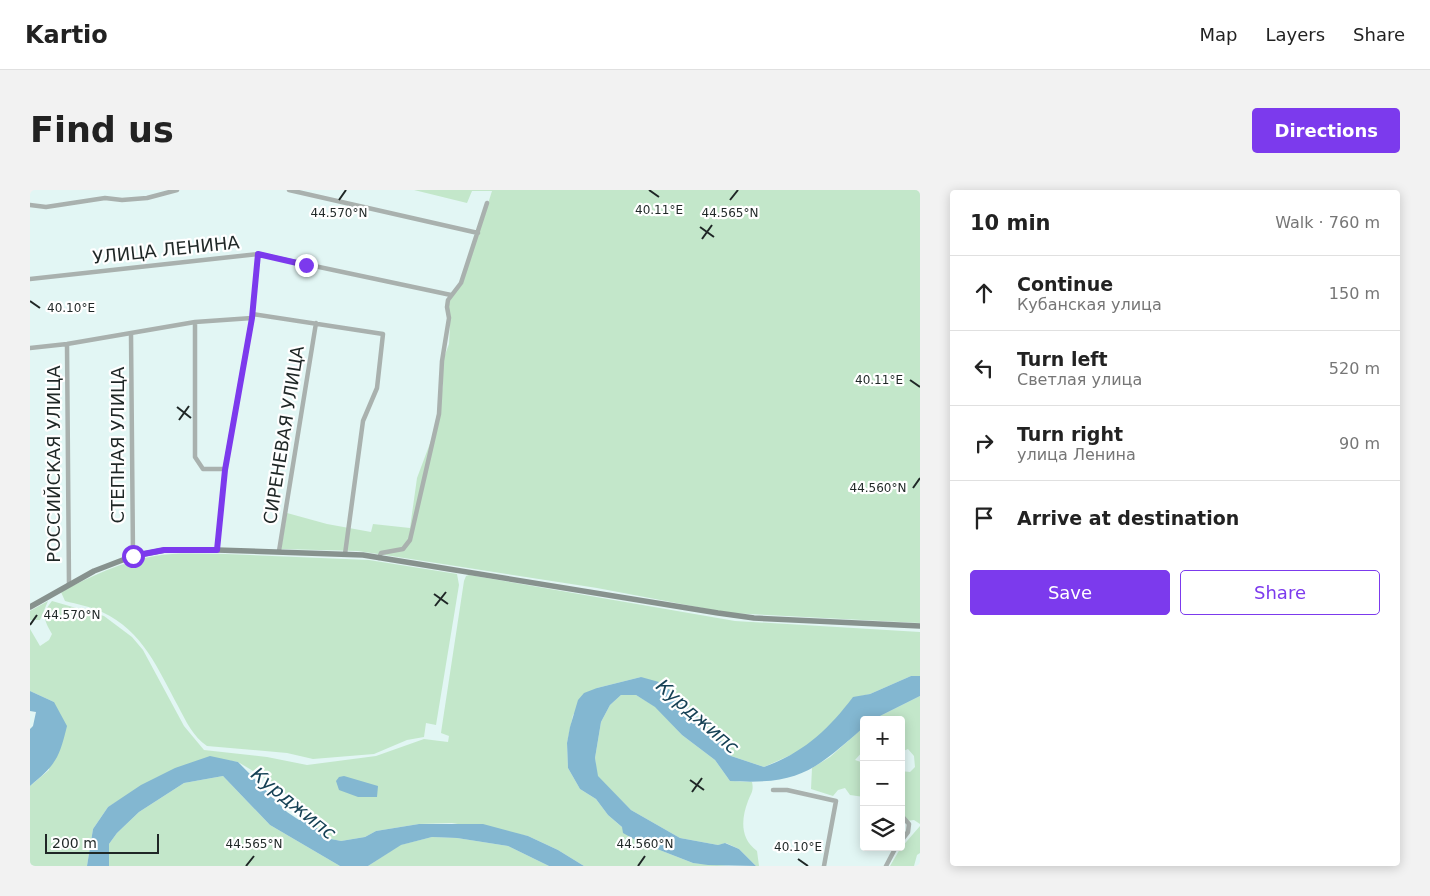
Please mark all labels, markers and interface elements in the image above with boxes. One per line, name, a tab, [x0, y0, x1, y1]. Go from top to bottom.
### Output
text: Kartio	[25, 21, 108, 49]
text: Map	[1199, 24, 1237, 45]
text: Layers	[1265, 24, 1325, 45]
text: Share	[1353, 24, 1405, 45]
button: Directions	[1252, 108, 1400, 153]
text: Find us	[30, 110, 174, 150]
text: 40.11°E	[635, 203, 683, 217]
text: 44.570°N	[311, 206, 367, 220]
text: 44.565°N	[702, 206, 758, 220]
text: 10 min	[970, 211, 1051, 235]
text: Walk · 760 m	[1275, 213, 1380, 232]
street label: УЛИЦА ЛЕНИНА	[91, 231, 241, 268]
route end	[295, 254, 318, 277]
text: Continue	[1017, 273, 1113, 295]
icon: ahead	[970, 279, 998, 307]
text: 150 m	[1329, 284, 1380, 303]
text: Кубанская улица	[1017, 295, 1162, 314]
text: 40.10°E	[47, 301, 95, 315]
street label: СИРЕНЕВАЯ УЛИЦА	[259, 344, 308, 526]
text: Turn left	[1017, 348, 1108, 370]
icon: left	[970, 354, 998, 382]
text: 520 m	[1329, 359, 1380, 378]
street label: РОССИЙСКАЯ УЛИЦА	[43, 365, 64, 563]
street label: СТЕПНАЯ УЛИЦА	[107, 366, 128, 523]
text: Светлая улица	[1017, 370, 1142, 389]
text: 40.11°E	[855, 373, 903, 387]
text: Turn right	[1017, 423, 1123, 445]
icon: right	[970, 429, 998, 457]
text: 90 m	[1339, 434, 1380, 453]
text: улица Ленина	[1017, 445, 1136, 464]
text: 44.560°N	[850, 481, 906, 495]
icon: arrive	[970, 504, 998, 532]
text: Arrive at destination	[1017, 507, 1239, 529]
route start	[122, 545, 145, 568]
button: Save	[970, 570, 1170, 615]
button: Share	[1180, 570, 1380, 615]
text: 44.570°N	[44, 608, 100, 622]
water label: Курджипс	[652, 674, 744, 758]
map controls	[860, 716, 905, 851]
button: +	[860, 716, 905, 761]
button: −	[860, 761, 905, 806]
water label: Курджипс	[247, 762, 341, 844]
button: layers	[860, 806, 905, 851]
scale bar	[45, 831, 159, 854]
text: 200 m	[52, 835, 97, 851]
text: 44.565°N	[226, 837, 282, 851]
text: 44.560°N	[617, 837, 673, 851]
text: 40.10°E	[774, 840, 822, 854]

